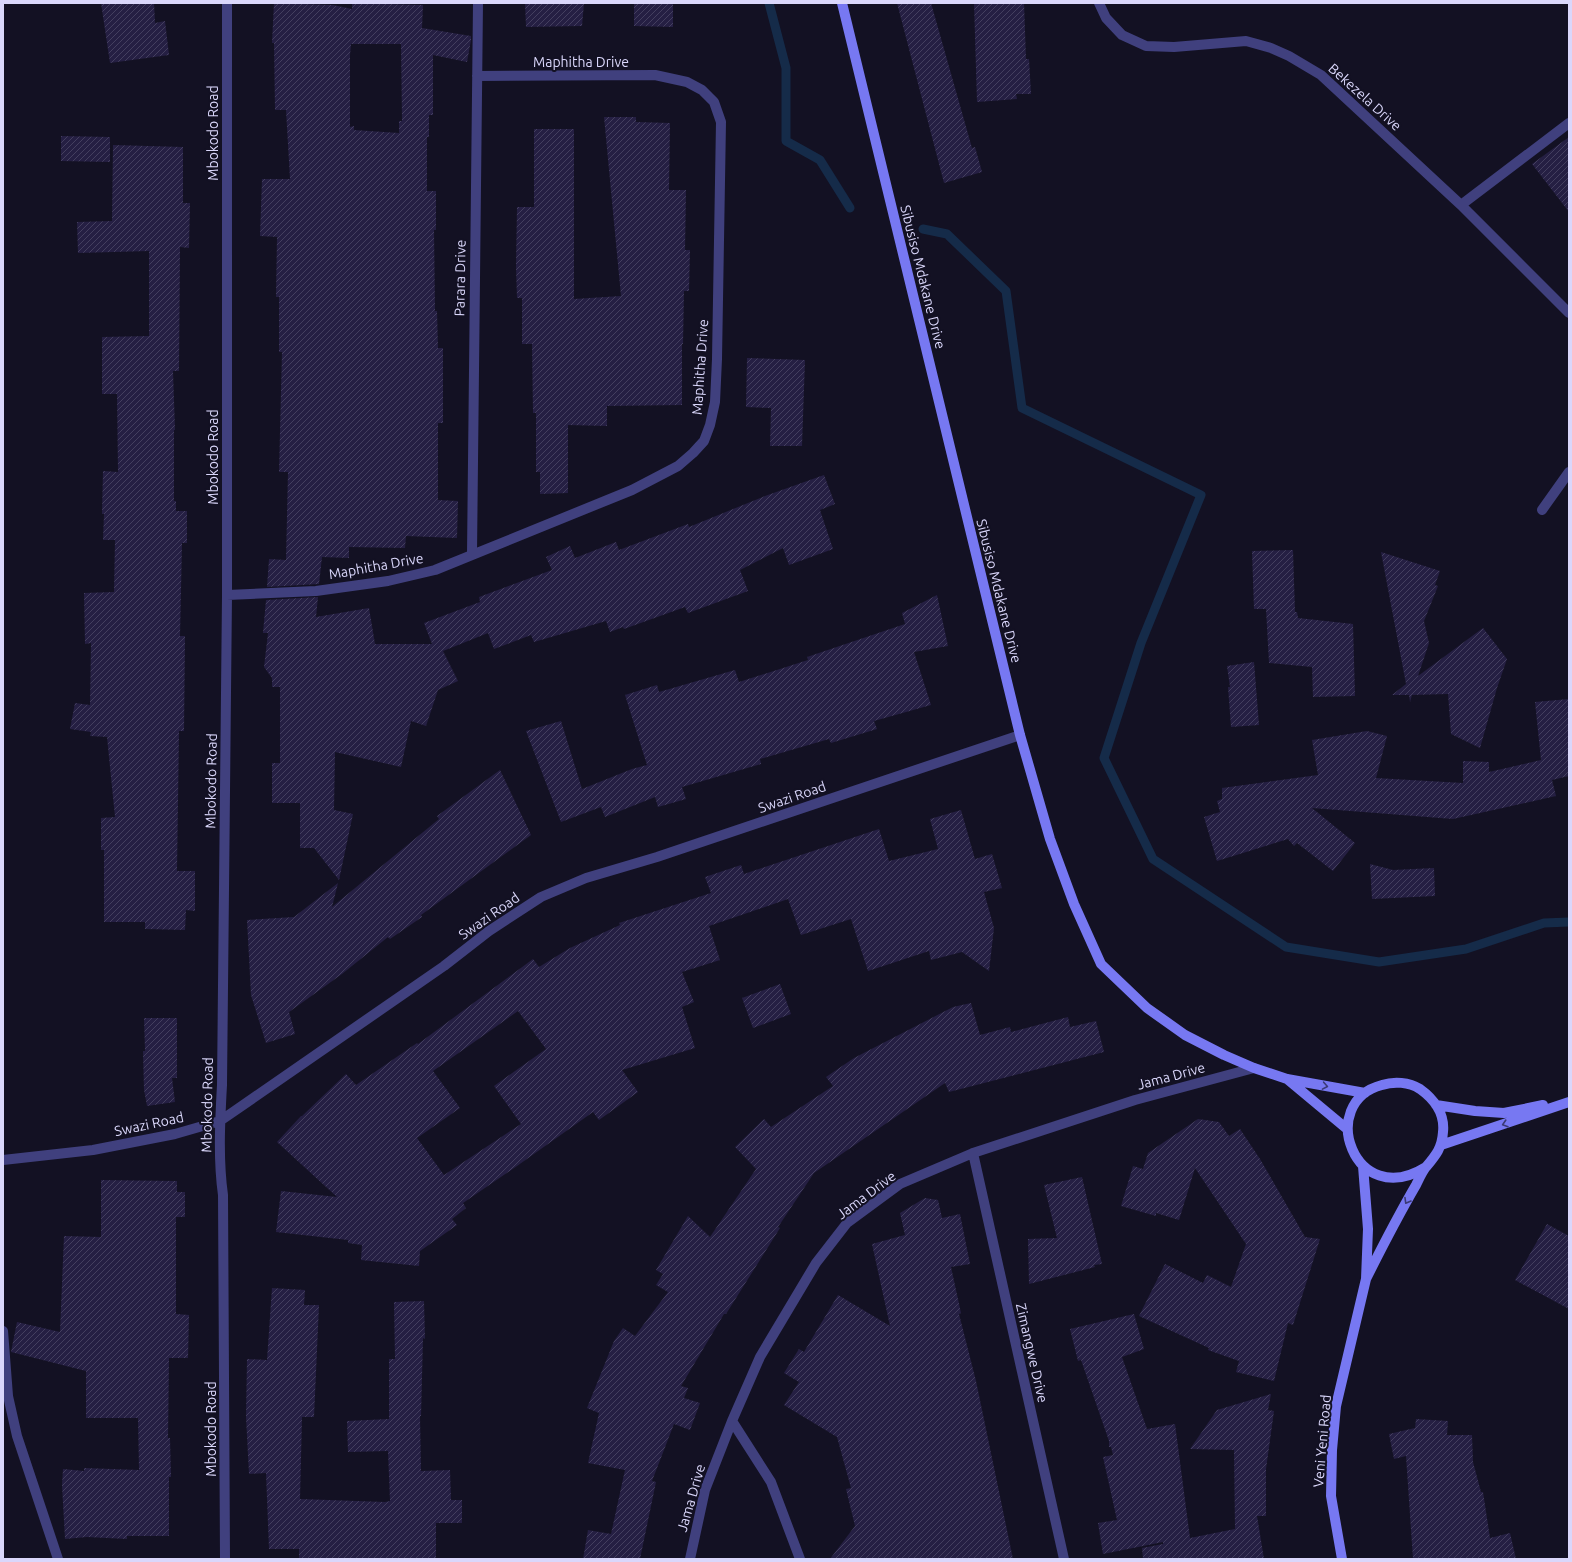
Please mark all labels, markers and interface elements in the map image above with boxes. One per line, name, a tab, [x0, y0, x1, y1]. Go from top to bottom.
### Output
street label: Maphitha Drive	[533, 54, 629, 70]
street label: Bekezela Drive	[1325, 60, 1405, 134]
street label: Mbokodo Road	[205, 85, 221, 181]
street label: Sibusiso Mdakane Drive	[897, 203, 949, 351]
street label: Parara Drive	[451, 239, 469, 317]
street label: Maphitha Drive	[689, 319, 711, 415]
street label: Mbokodo Road	[205, 409, 221, 505]
street label: Sibusiso Mdakane Drive	[973, 517, 1025, 665]
street label: Maphitha Drive	[327, 550, 425, 582]
street label: Mbokodo Road	[202, 733, 220, 829]
street label: Swazi Road	[756, 778, 828, 816]
street label: Swazi Road	[455, 889, 523, 943]
street label: Mbokodo Road	[198, 1057, 216, 1153]
street label: Jama Drive	[1135, 1059, 1207, 1093]
one-way arrow	[1322, 1081, 1328, 1090]
street label: Swazi Road	[113, 1109, 185, 1139]
one-way arrow	[1502, 1119, 1509, 1127]
street label: Jama Drive	[833, 1168, 899, 1222]
one-way arrow	[1404, 1197, 1411, 1204]
street label: Zimangwe Drive	[1013, 1302, 1051, 1404]
street label: Mbokodo Road	[203, 1381, 219, 1477]
street label: Veni Yeni Road	[1310, 1394, 1334, 1488]
street label: Jama Drive	[674, 1462, 708, 1534]

